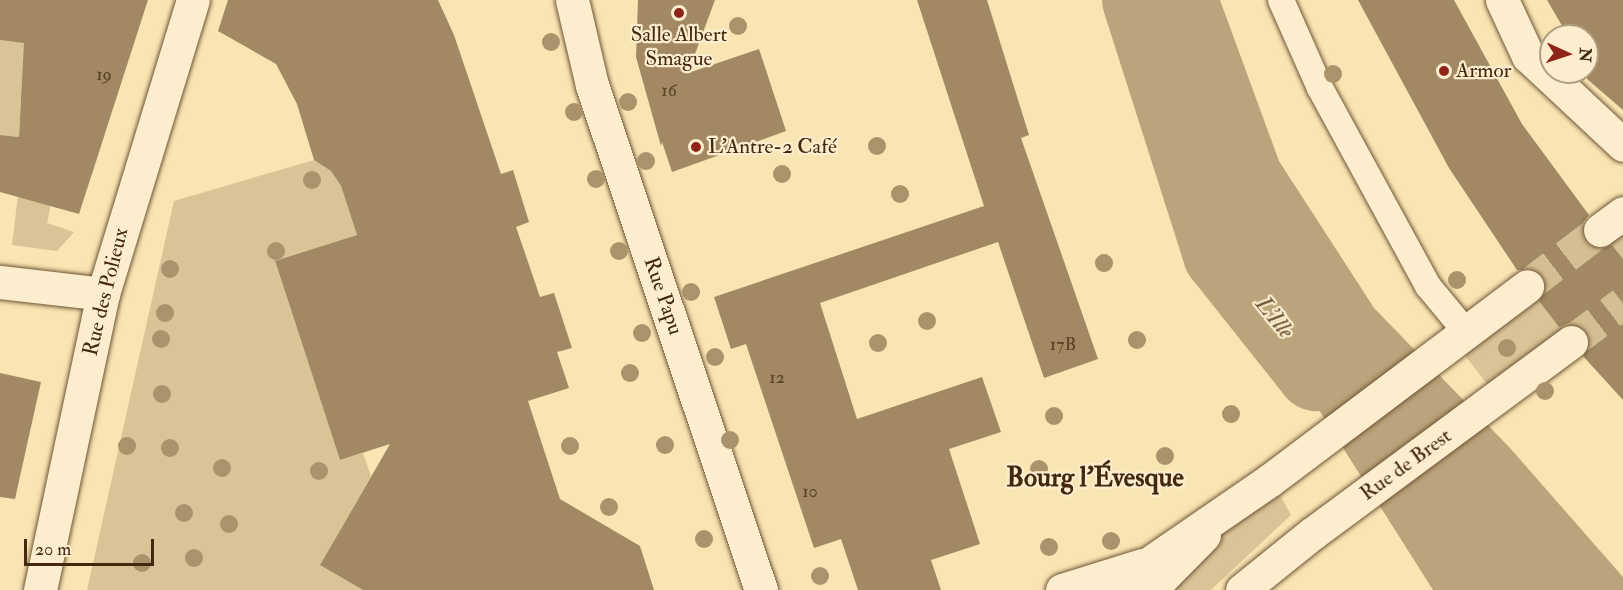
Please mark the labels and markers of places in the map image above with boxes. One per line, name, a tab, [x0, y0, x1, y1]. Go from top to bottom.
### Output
marker: Salle Albert Smague	[672, 6, 686, 20]
place label: Salle Albert Smague	[631, 22, 727, 72]
place label: Armor	[1456, 58, 1511, 84]
marker: Armor	[1437, 64, 1451, 78]
place label: L'Antre-2 Café	[708, 134, 837, 160]
marker: L'Antre-2 Café	[689, 140, 703, 154]

